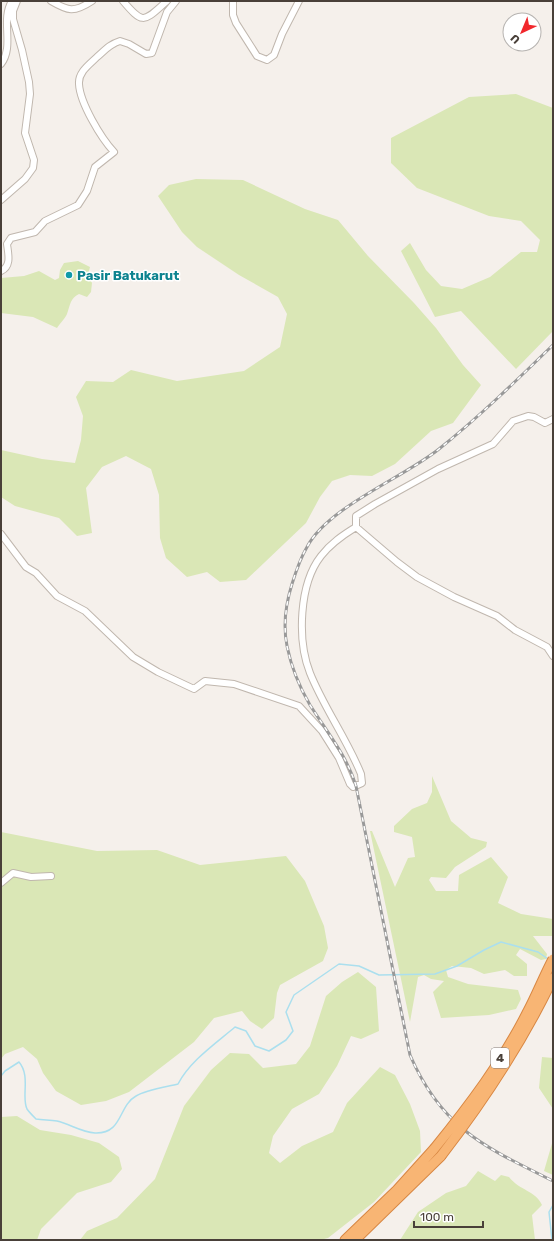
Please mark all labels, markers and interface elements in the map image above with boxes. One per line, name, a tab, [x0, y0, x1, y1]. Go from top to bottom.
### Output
north arrow	[502, 12, 542, 52]
text: U	[508, 31, 523, 46]
place label: Pasir Batukarut	[77, 268, 179, 283]
marker: Pasir Batukarut	[64, 270, 74, 280]
road number: 4	[491, 1048, 509, 1068]
scale bar	[414, 1203, 483, 1229]
text: 100 m	[420, 1210, 454, 1224]

